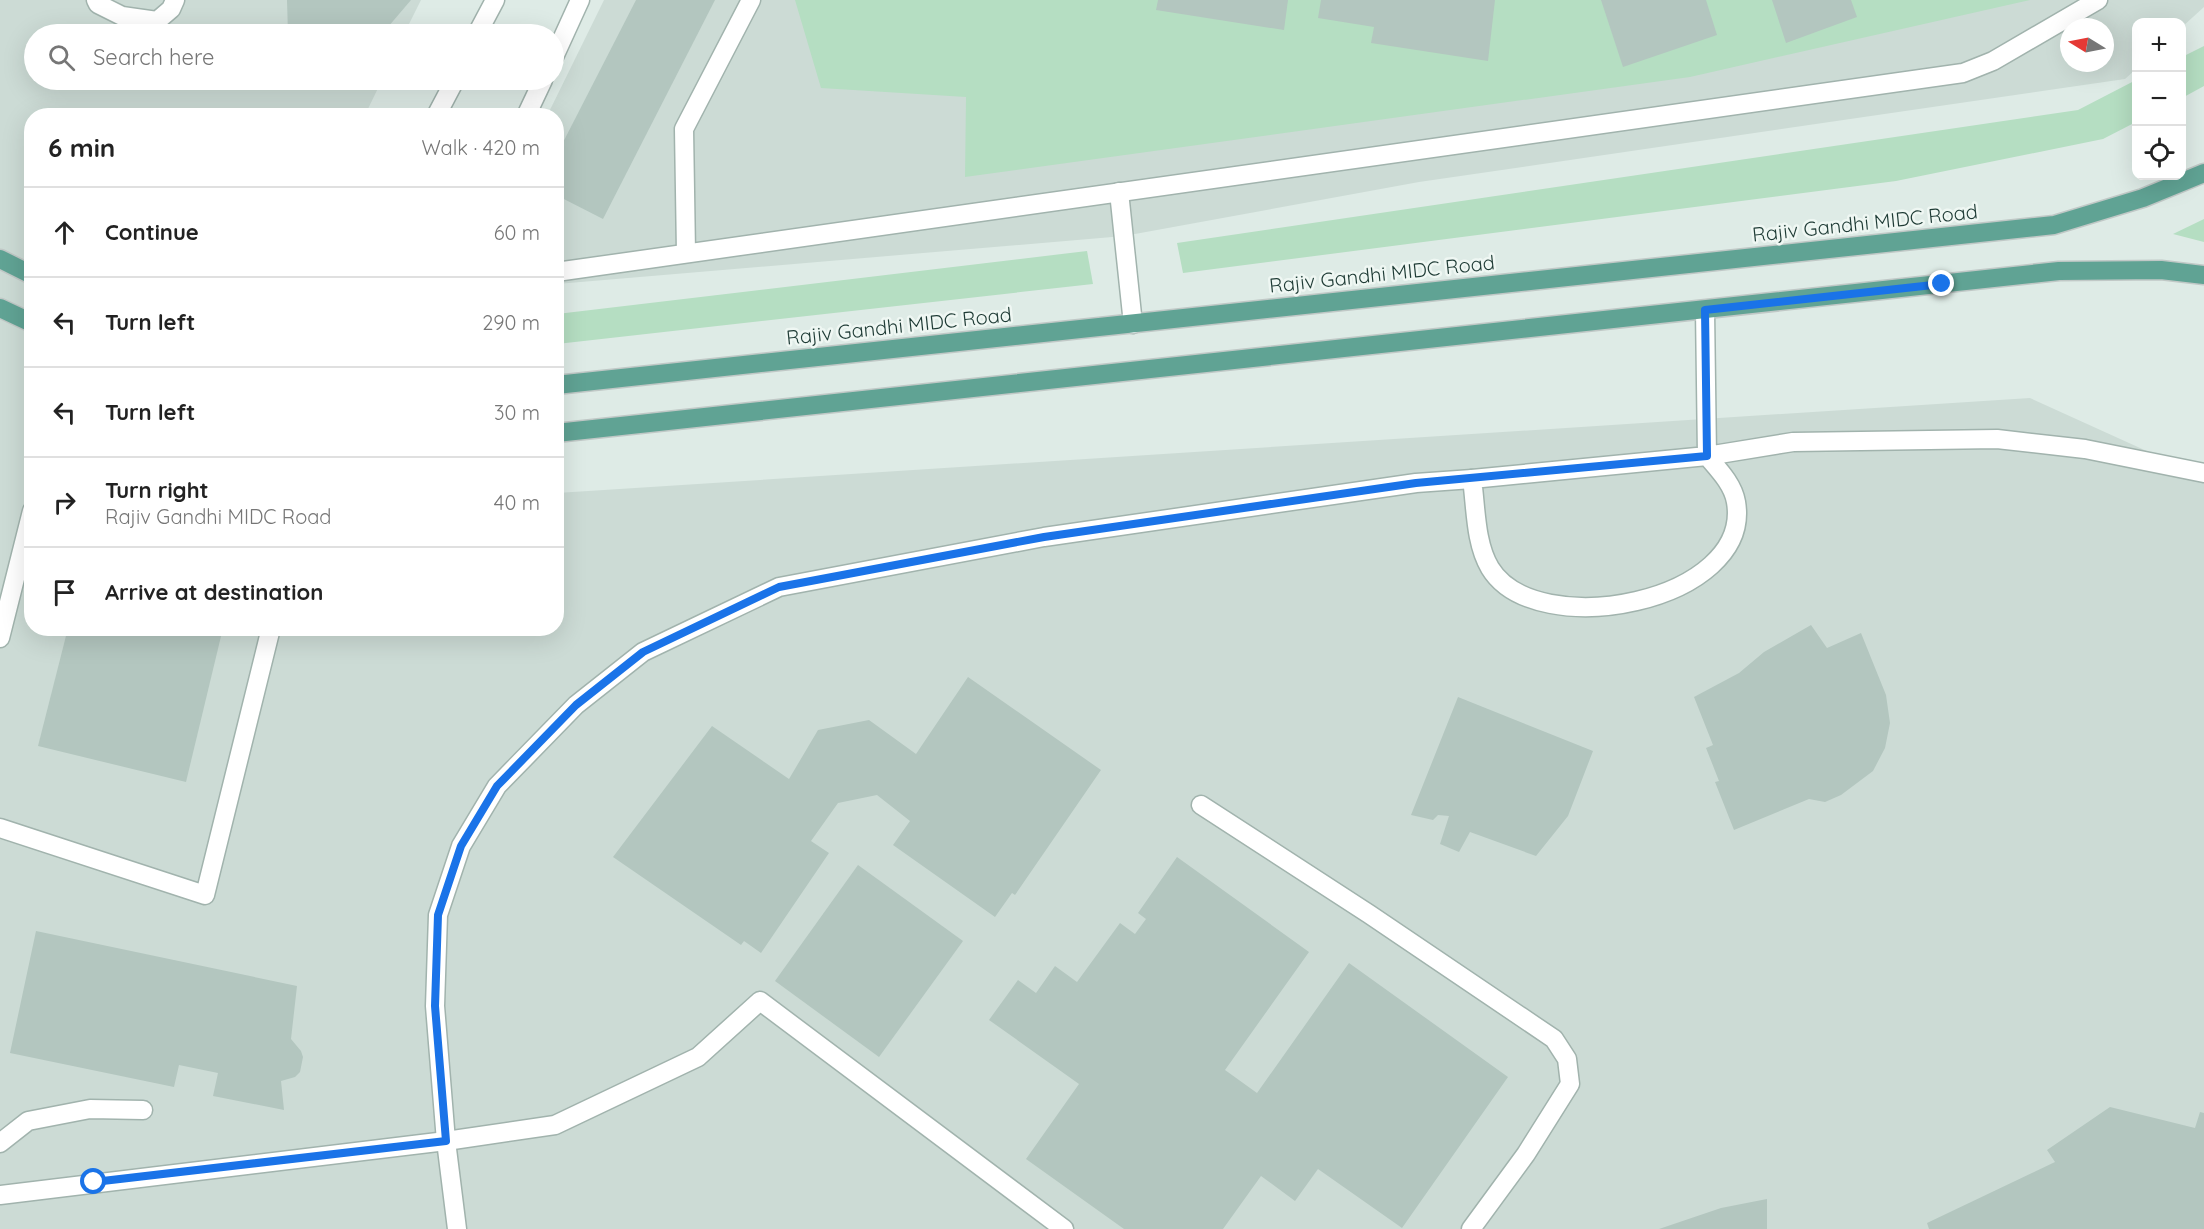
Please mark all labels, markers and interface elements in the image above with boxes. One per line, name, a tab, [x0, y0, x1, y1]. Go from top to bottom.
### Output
north arrow	[2060, 18, 2114, 72]
map controls	[2132, 18, 2186, 180]
button: +	[2132, 18, 2186, 72]
search box	[24, 24, 564, 90]
icon: search	[45, 41, 78, 74]
text: Search here	[93, 43, 214, 71]
button: −	[2132, 72, 2186, 126]
button: locate	[2132, 126, 2186, 180]
text: 6 min	[48, 131, 115, 164]
text: Walk · 420 m	[421, 135, 540, 160]
street label: Rajiv Gandhi MIDC Road	[1751, 198, 1979, 247]
icon: ahead	[48, 216, 81, 249]
text: Continue	[105, 218, 199, 246]
text: 60 m	[494, 220, 540, 245]
street label: Rajiv Gandhi MIDC Road	[1268, 249, 1496, 298]
route end	[1928, 270, 1954, 296]
street label: Rajiv Gandhi MIDC Road	[785, 301, 1013, 350]
icon: left	[48, 306, 81, 339]
text: Turn left	[105, 308, 195, 336]
text: 290 m	[482, 310, 540, 335]
icon: left	[48, 396, 81, 429]
text: Turn left	[105, 398, 195, 426]
text: 30 m	[494, 400, 540, 425]
text: Turn right	[105, 476, 209, 504]
icon: right	[48, 486, 81, 519]
text: 40 m	[494, 490, 540, 515]
text: Rajiv Gandhi MIDC Road	[105, 504, 331, 529]
icon: arrive	[48, 576, 81, 609]
text: Arrive at destination	[105, 578, 323, 606]
route start	[80, 1168, 106, 1194]

